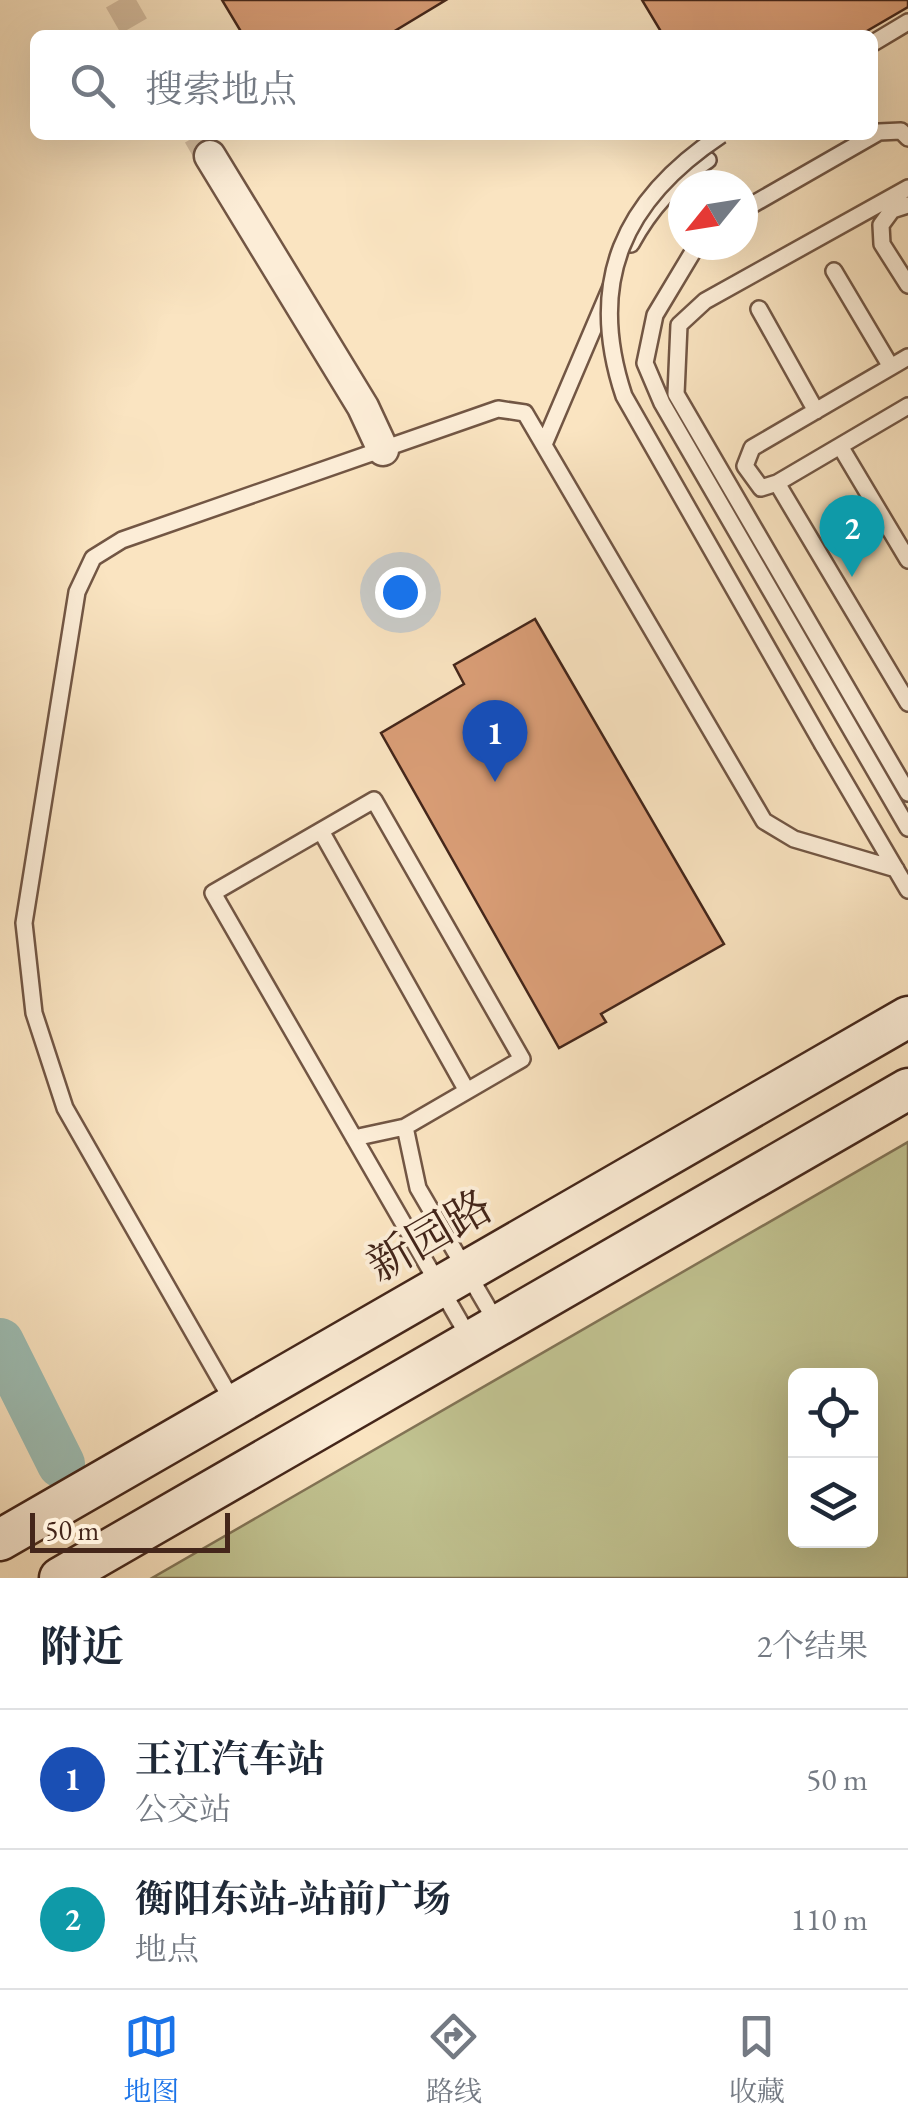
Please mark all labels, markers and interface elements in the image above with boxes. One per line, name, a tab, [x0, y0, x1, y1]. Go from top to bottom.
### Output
search box	[30, 30, 878, 140]
icon: search	[65, 58, 120, 113]
text: 搜索地点	[145, 64, 297, 113]
north arrow	[668, 170, 758, 260]
pin: 2	[820, 494, 884, 577]
your location	[375, 567, 426, 618]
pin: 1	[462, 700, 528, 782]
street label: 新园路	[356, 1176, 502, 1294]
map controls	[788, 1368, 878, 1548]
button: locate	[788, 1368, 878, 1458]
button: layers	[788, 1458, 878, 1548]
scale bar	[30, 1508, 230, 1552]
text: 50 m	[45, 1512, 99, 1548]
text: 附近	[40, 1619, 124, 1674]
text: 2个结果	[757, 1625, 868, 1667]
text: 王江汽车站	[135, 1734, 325, 1783]
text: 1	[64, 1758, 81, 1800]
text: 50 m	[806, 1758, 868, 1800]
text: 公交站	[135, 1788, 231, 1830]
text: 衡阳东站-站前广场	[135, 1874, 451, 1923]
text: 2	[64, 1898, 81, 1940]
text: 110 m	[791, 1898, 868, 1940]
text: 地点	[135, 1928, 199, 1970]
tab: 地图	[123, 2009, 179, 2109]
tab: 路线	[426, 2009, 482, 2109]
tab: 收藏	[729, 2009, 785, 2109]

